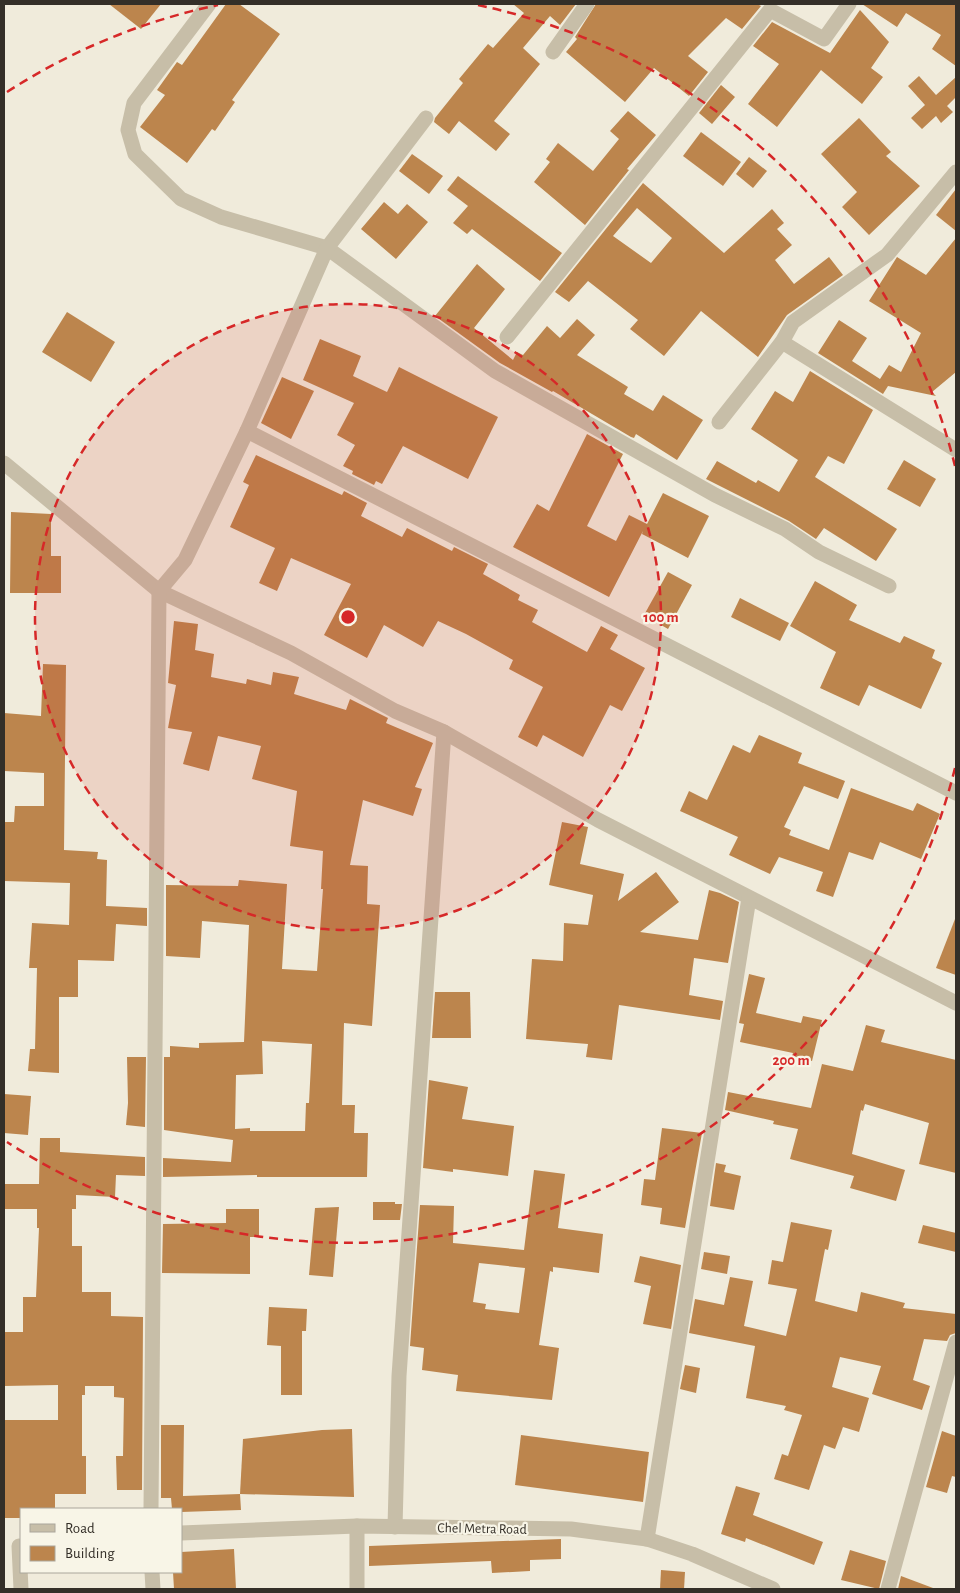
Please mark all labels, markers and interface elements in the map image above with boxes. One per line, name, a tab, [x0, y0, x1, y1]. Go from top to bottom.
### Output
centre of rings	[339, 608, 357, 626]
text: 100 m	[643, 610, 679, 625]
text: 200 m	[772, 1053, 810, 1068]
legend	[20, 1508, 182, 1573]
text: Road	[65, 1521, 95, 1536]
street label: Chel Metra Road	[437, 1521, 527, 1537]
text: Building	[65, 1546, 115, 1561]

